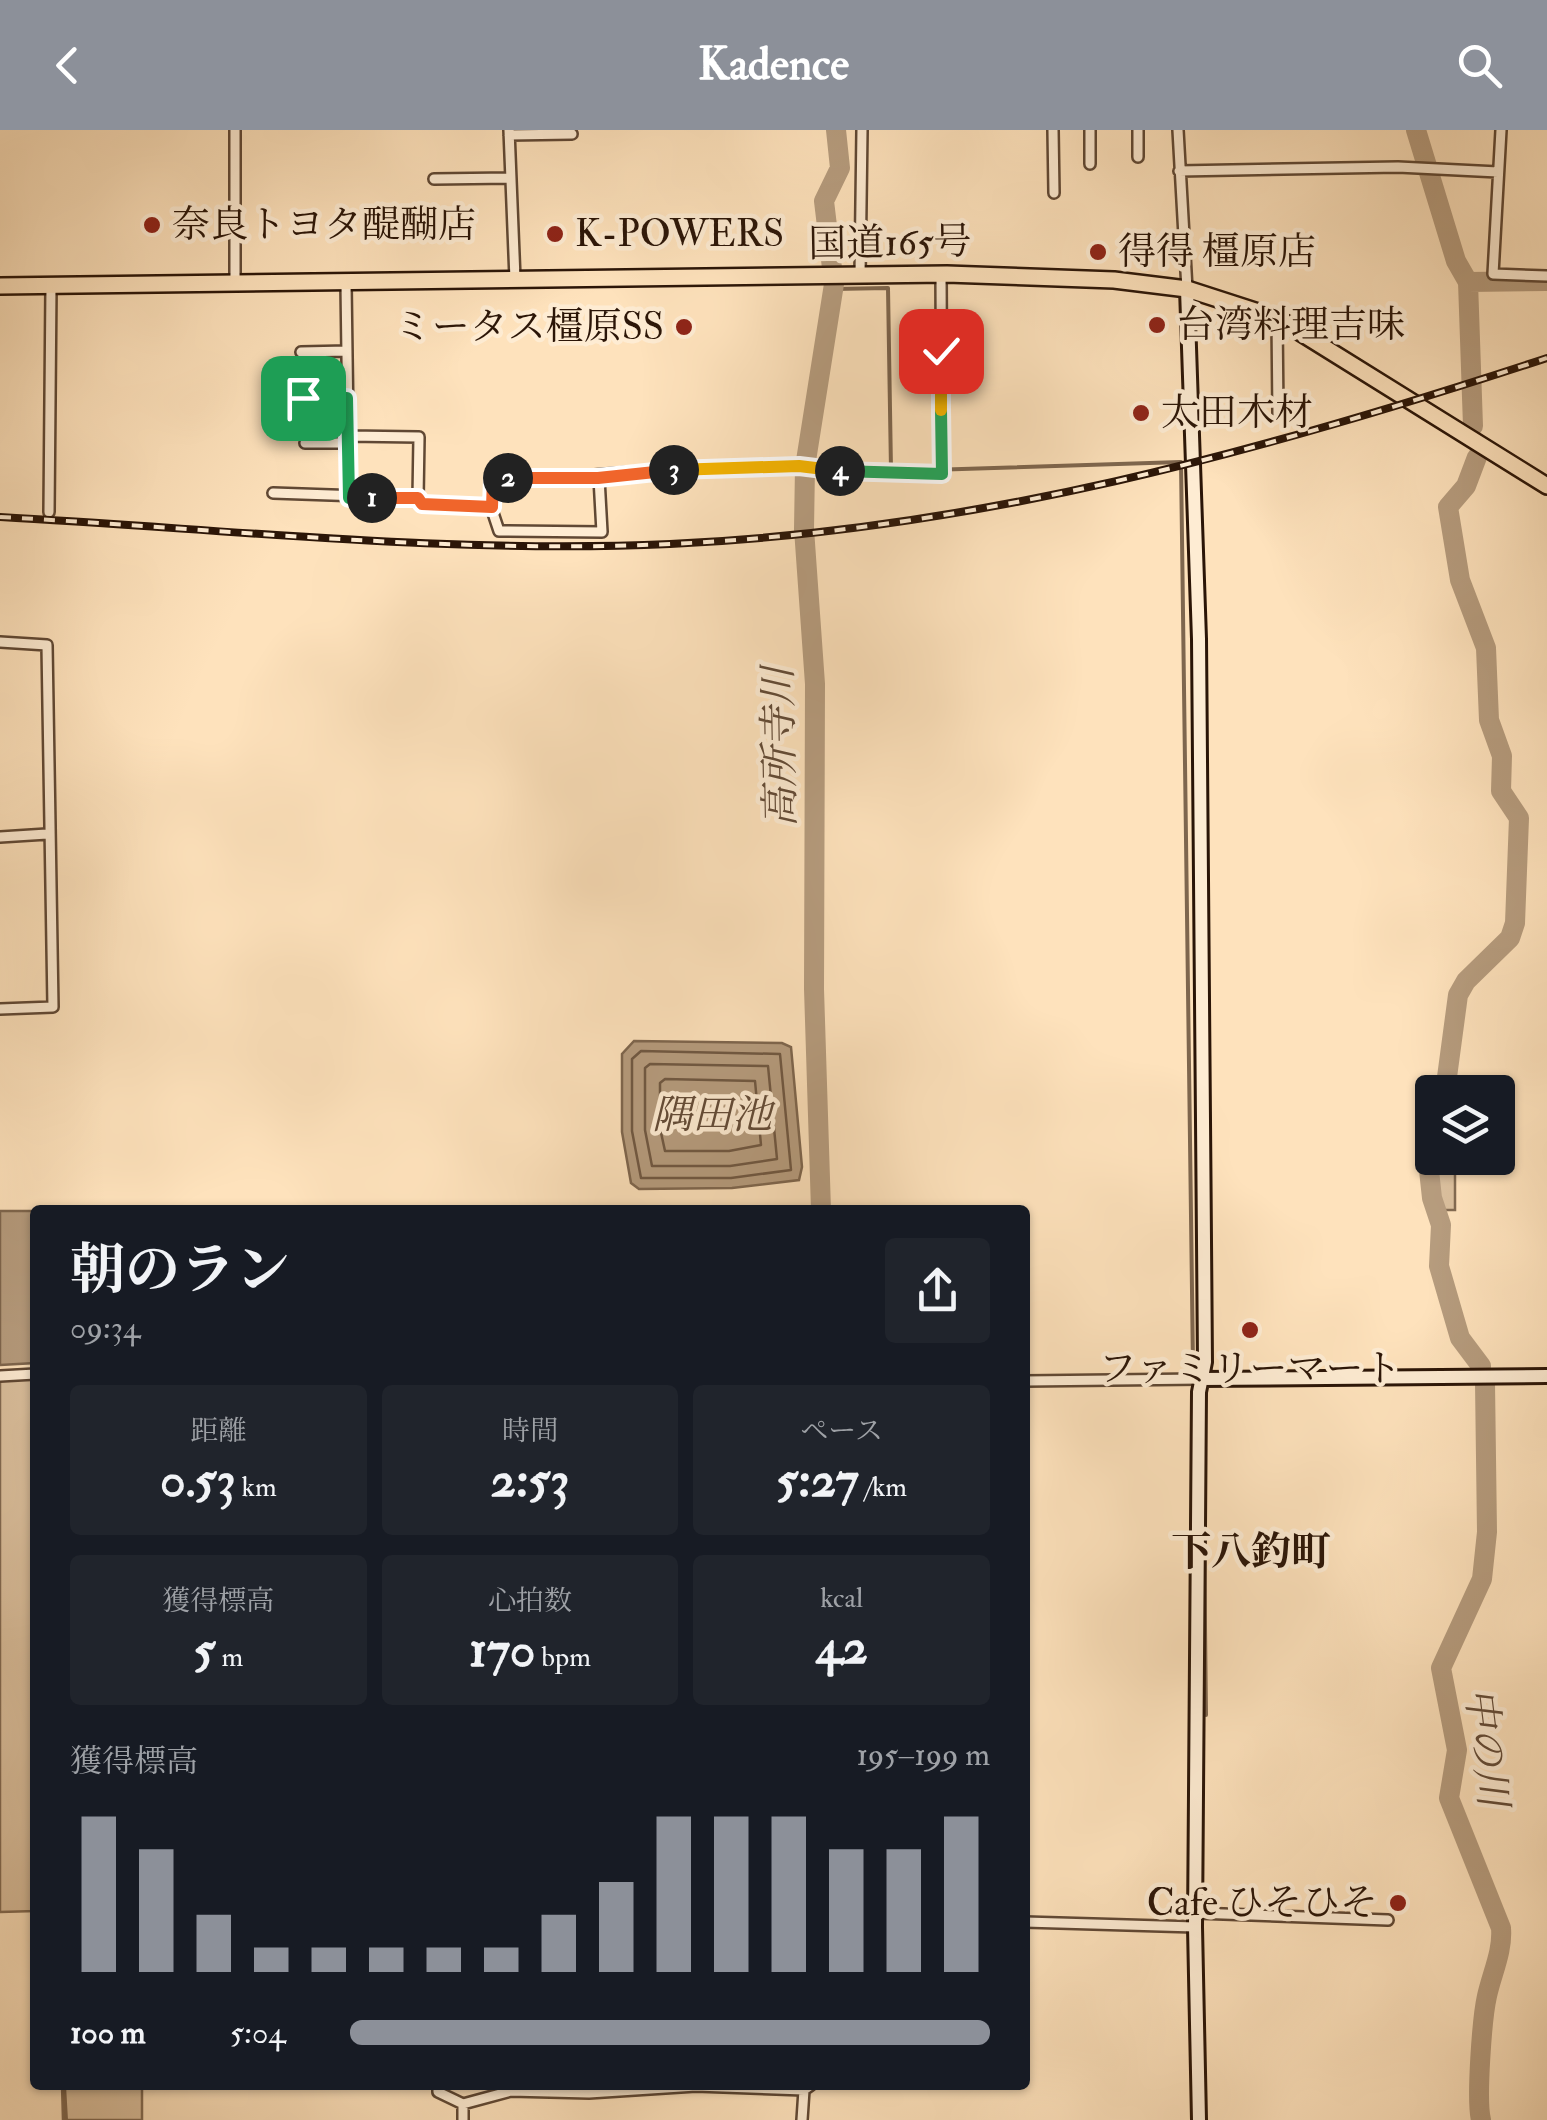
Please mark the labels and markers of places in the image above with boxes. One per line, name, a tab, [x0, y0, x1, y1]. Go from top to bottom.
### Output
place label: 奈良トヨタ醍醐店	[172, 201, 476, 249]
place label: K-POWERS	[575, 210, 784, 258]
marker: 奈良トヨタ醍醐店	[141, 214, 163, 236]
marker: K-POWERS	[544, 223, 566, 245]
place label: 得得 橿原店	[1118, 228, 1316, 276]
marker: 得得 橿原店	[1087, 241, 1109, 263]
place label: 台湾料理吉味	[1177, 301, 1405, 349]
place label: ミータス橿原SS	[394, 303, 664, 351]
pin	[899, 309, 984, 394]
marker: 台湾料理吉味	[1146, 314, 1168, 336]
marker: ミータス橿原SS	[673, 316, 695, 338]
pin	[261, 356, 346, 441]
place label: 太田木材	[1161, 389, 1313, 437]
marker: 太田木材	[1130, 402, 1152, 424]
pin: 3	[649, 445, 699, 495]
pin: 4	[815, 446, 865, 496]
pin: 2	[483, 453, 533, 503]
pin: 1	[347, 473, 397, 523]
marker: ファミリーマート	[1239, 1319, 1261, 1341]
place label: ファミリーマート	[1098, 1345, 1402, 1393]
place label: Cafe ひそひそ	[1147, 1879, 1378, 1927]
marker: Cafe ひそひそ	[1387, 1892, 1409, 1914]

